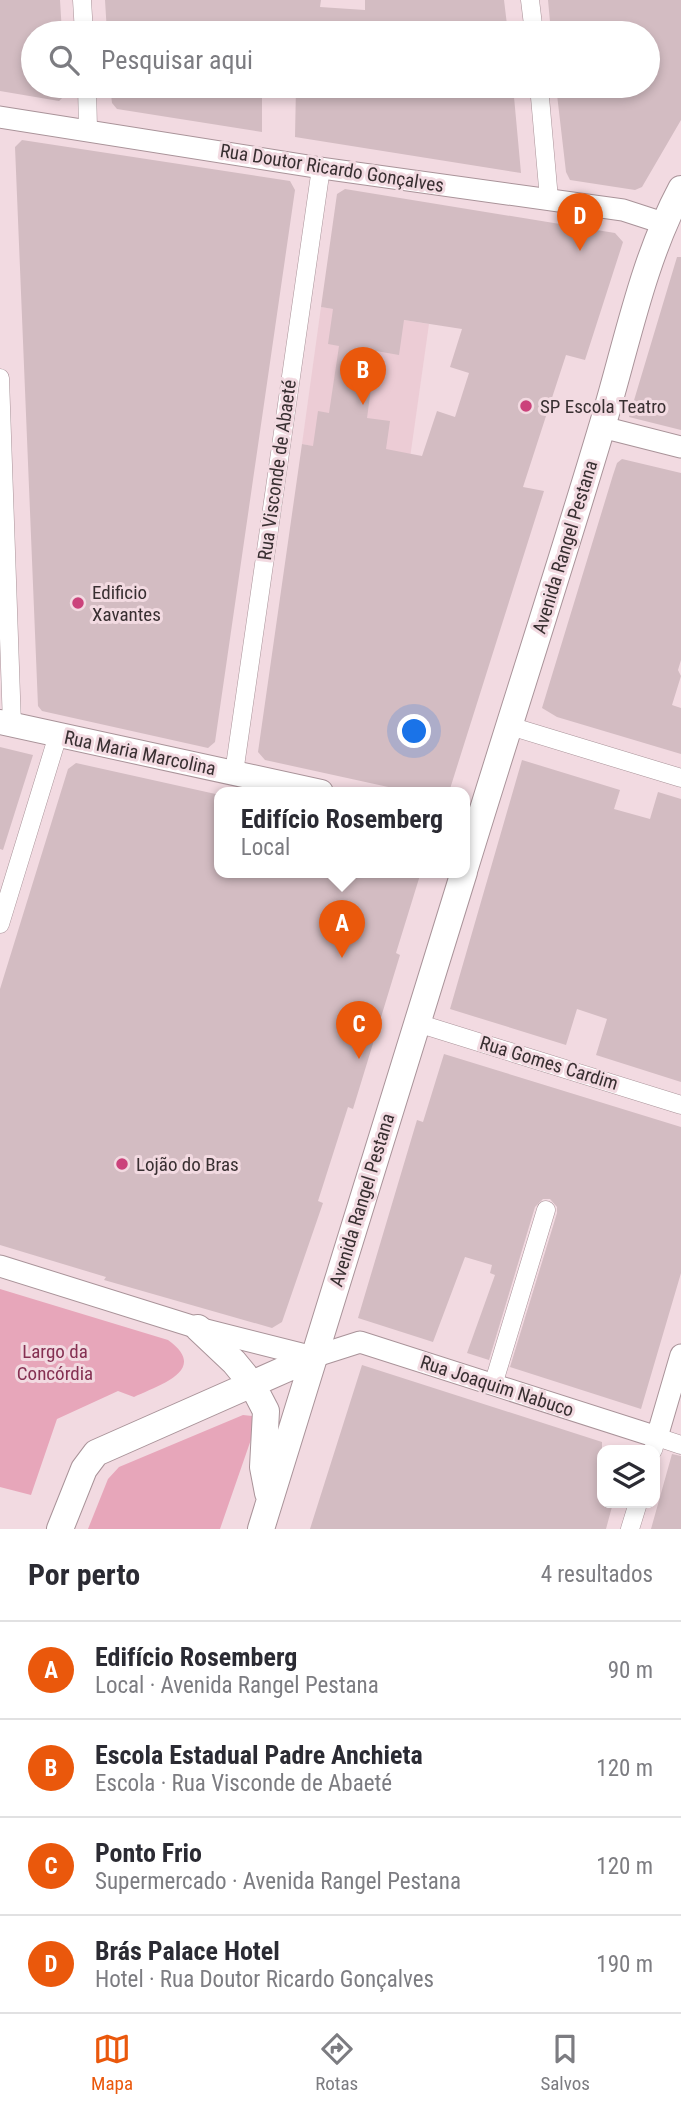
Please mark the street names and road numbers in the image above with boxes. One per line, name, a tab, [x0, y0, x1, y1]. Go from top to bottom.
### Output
street label: Rua Doutor Ricardo Gonçalves	[218, 139, 446, 197]
street label: Rua Visconde de Abaeté	[253, 378, 301, 562]
street label: Avenida Rangel Pestana	[528, 457, 602, 637]
street label: Rua Maria Marcolina	[62, 726, 218, 780]
street label: Rua Gomes Cardim	[477, 1031, 621, 1095]
street label: Avenida Rangel Pestana	[325, 1110, 399, 1290]
street label: Rua Joaquim Nabuco	[417, 1350, 577, 1422]

